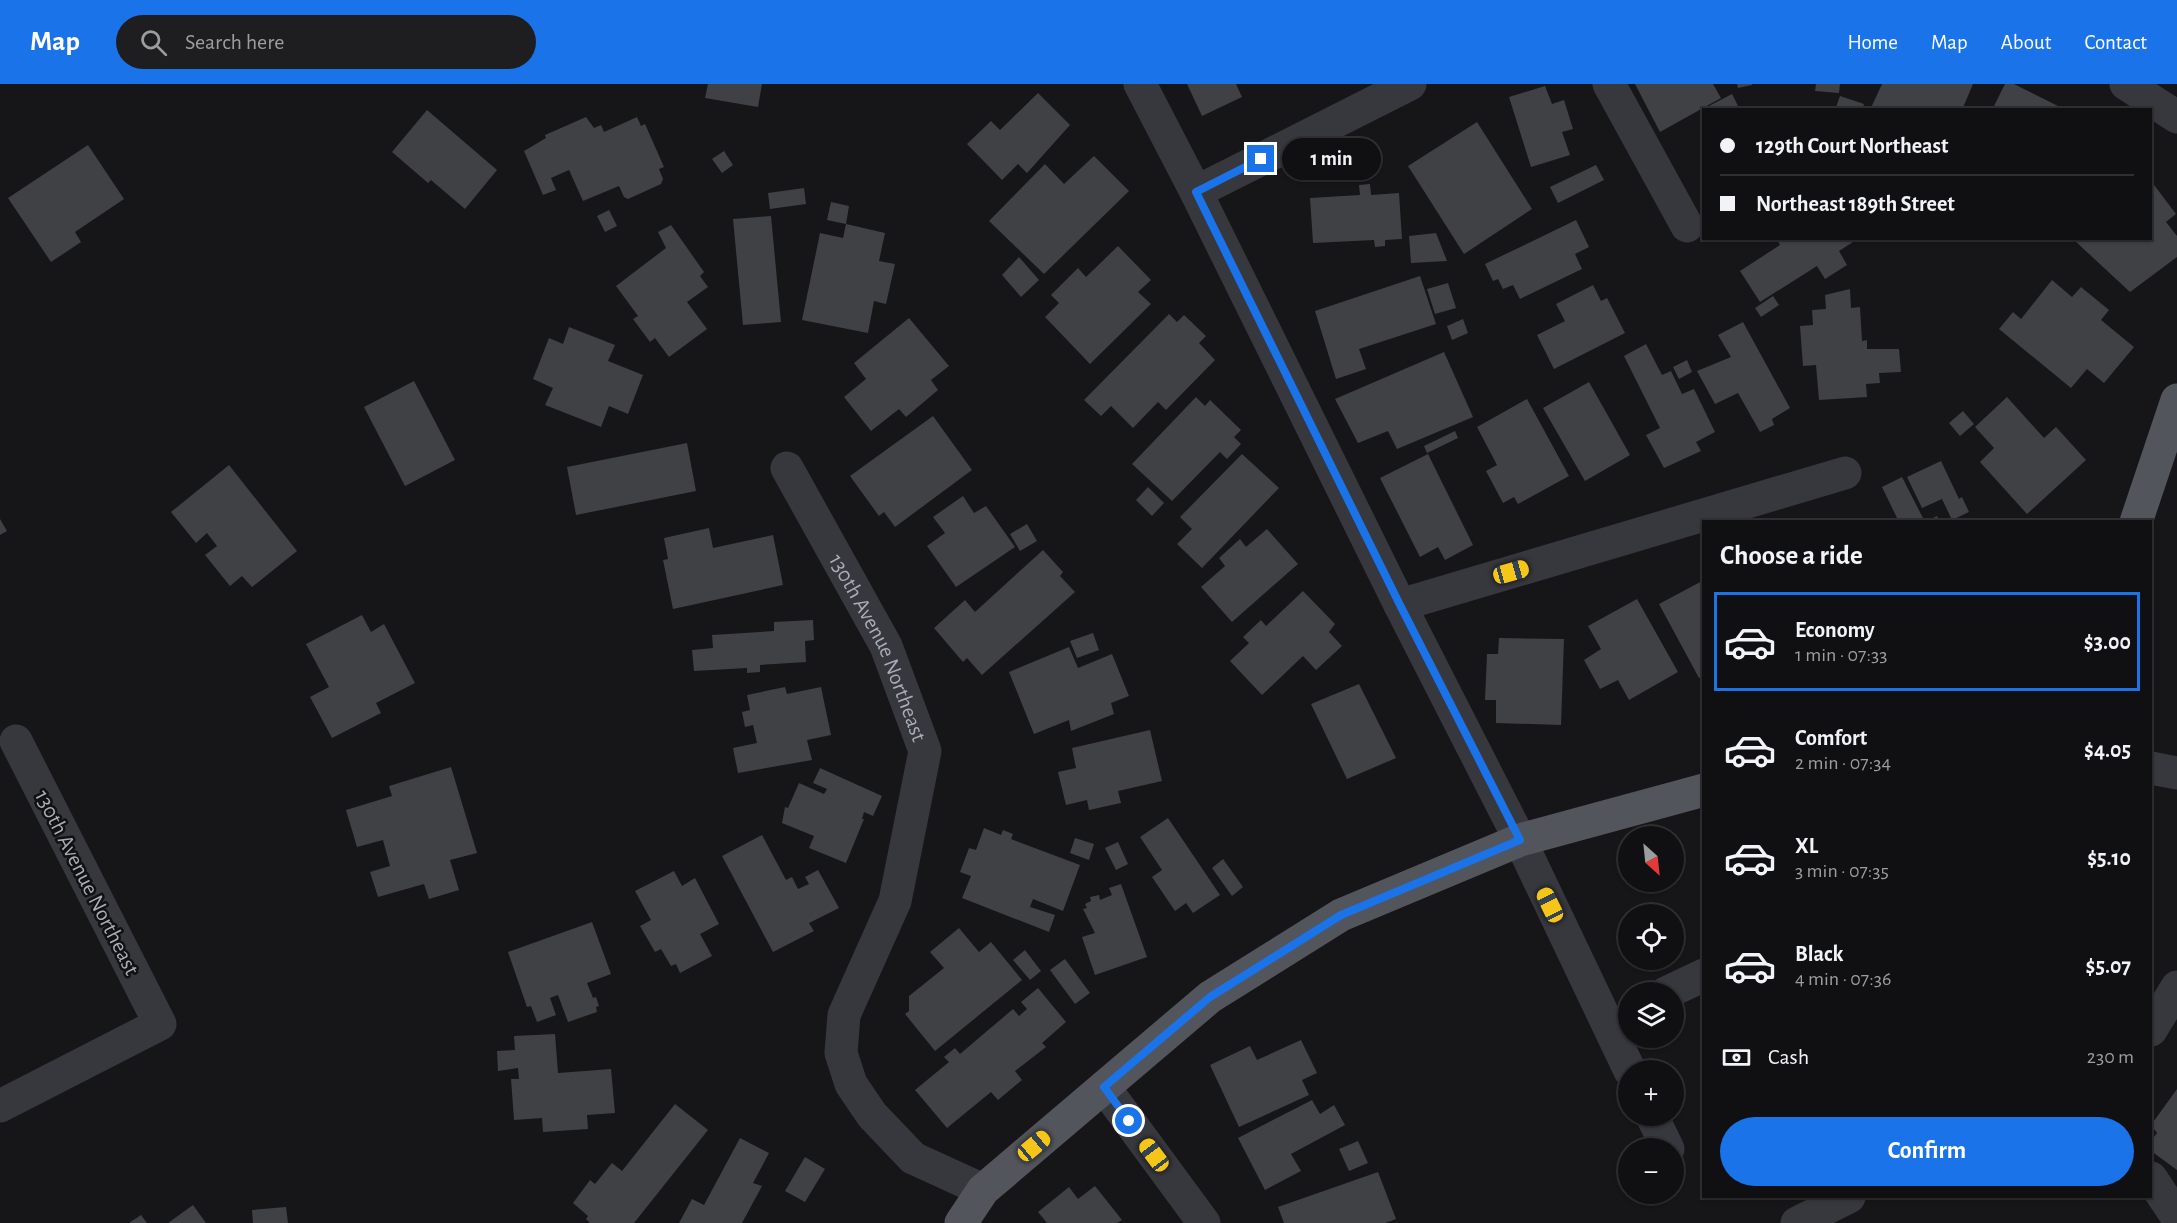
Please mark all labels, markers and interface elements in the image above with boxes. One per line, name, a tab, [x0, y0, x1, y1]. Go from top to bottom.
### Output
search box	[116, 15, 536, 69]
icon: search	[137, 26, 170, 59]
text: Map	[30, 28, 80, 56]
text: Search here	[185, 31, 284, 53]
text: Home	[1847, 32, 1898, 53]
text: Map	[1931, 32, 1968, 53]
text: About	[2001, 32, 2051, 53]
text: Contact	[2084, 32, 2147, 53]
text: 129th Court Northeast	[1756, 135, 1948, 157]
callout: 1 min	[1282, 138, 1381, 180]
route end	[1247, 145, 1274, 172]
text: 1 min	[1310, 149, 1353, 169]
text: Northeast 189th Street	[1756, 193, 1955, 215]
text: Choose a ride	[1720, 542, 1863, 569]
street label: 130th Avenue Northeast	[825, 550, 930, 744]
car	[1491, 558, 1531, 586]
icon: car	[1723, 615, 1777, 669]
text: Economy	[1795, 619, 1875, 641]
text: $3.00	[2084, 631, 2131, 653]
text: 1 min · 07:33	[1795, 645, 1887, 665]
icon: car	[1723, 723, 1777, 777]
text: Comfort	[1795, 727, 1867, 749]
text: $4.05	[2084, 739, 2131, 761]
text: 2 min · 07:34	[1795, 753, 1891, 773]
street label: 130th Avenue Northeast	[31, 786, 143, 978]
north arrow	[1618, 826, 1684, 892]
map controls	[1618, 826, 1684, 1204]
icon: car	[1723, 831, 1777, 885]
text: XL	[1795, 835, 1818, 857]
text: $5.10	[2087, 847, 2131, 869]
text: 3 min · 07:35	[1795, 861, 1889, 881]
car	[1534, 885, 1566, 925]
button: locate	[1618, 904, 1684, 970]
icon: car	[1723, 939, 1777, 993]
text: Black	[1795, 943, 1843, 965]
text: $5.07	[2086, 955, 2131, 977]
text: 4 min · 07:36	[1795, 969, 1891, 989]
button: layers	[1618, 982, 1684, 1048]
icon: cash	[1720, 1041, 1753, 1074]
text: Cash	[1768, 1046, 1809, 1068]
text: 230 m	[2087, 1047, 2134, 1067]
button: +	[1618, 1060, 1684, 1126]
route start	[1115, 1107, 1142, 1134]
button: Confirm	[1720, 1117, 2134, 1186]
car	[1014, 1128, 1054, 1164]
car	[1136, 1135, 1172, 1175]
button: −	[1618, 1138, 1684, 1204]

